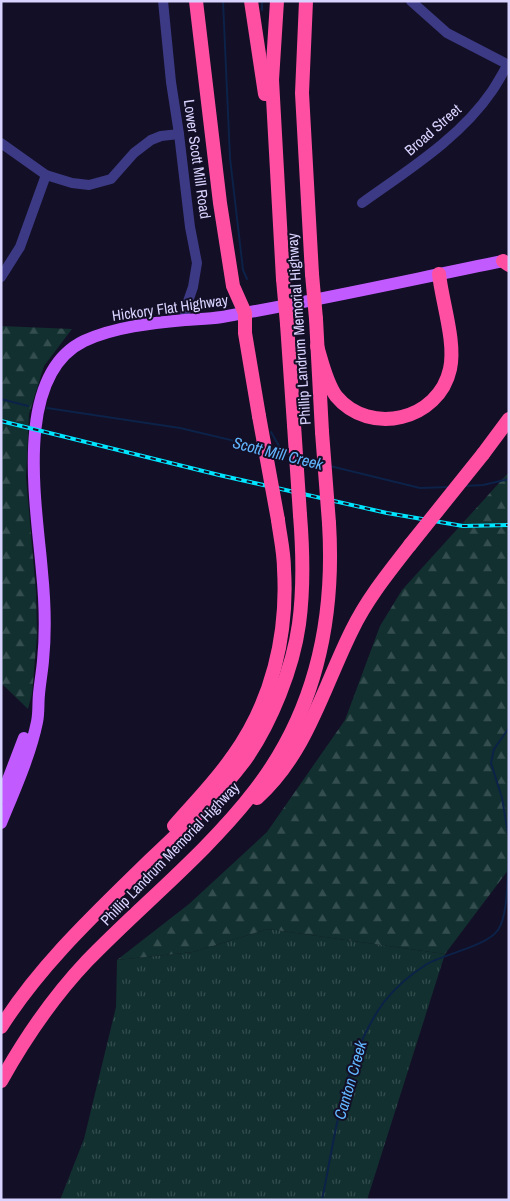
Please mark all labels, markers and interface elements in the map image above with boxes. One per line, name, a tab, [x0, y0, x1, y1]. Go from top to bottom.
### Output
street label: Lower Scott Mill Road	[179, 98, 216, 220]
street label: Broad Street	[400, 99, 466, 160]
street label: Phillip Landrum Memorial Highway	[281, 232, 316, 426]
street label: Hickory Flat Highway	[111, 289, 230, 326]
water label: Scott Mill Creek	[230, 431, 326, 475]
street label: Phillip Landrum Memorial Highway	[95, 777, 245, 930]
water label: Canton Creek	[328, 1038, 372, 1122]

